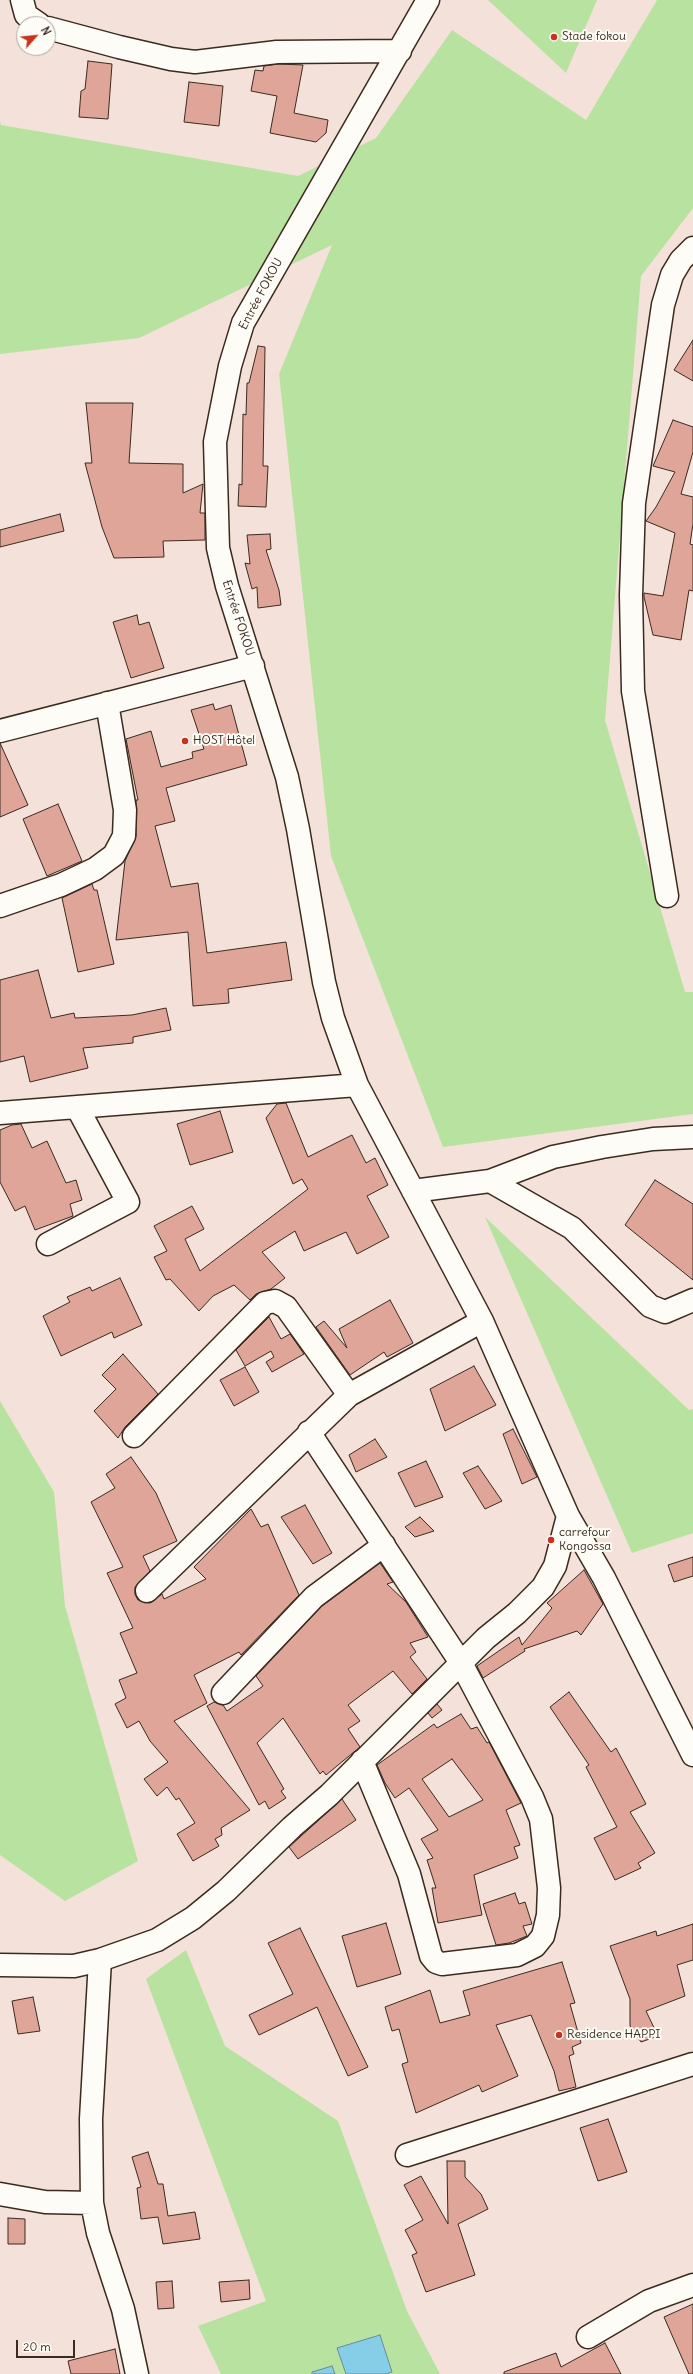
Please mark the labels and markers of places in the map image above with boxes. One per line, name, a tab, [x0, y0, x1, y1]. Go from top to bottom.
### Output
place label: Stade fokou	[562, 30, 626, 44]
marker: Stade fokou	[549, 32, 559, 42]
place label: HOST Hôtel	[193, 734, 255, 748]
marker: HOST Hôtel	[180, 736, 190, 746]
place label: carrefour Kongossa	[559, 1526, 611, 1554]
marker: carrefour Kongossa	[546, 1535, 556, 1545]
place label: Residence HAPPI	[567, 2028, 661, 2042]
marker: Residence HAPPI	[554, 2030, 564, 2040]

